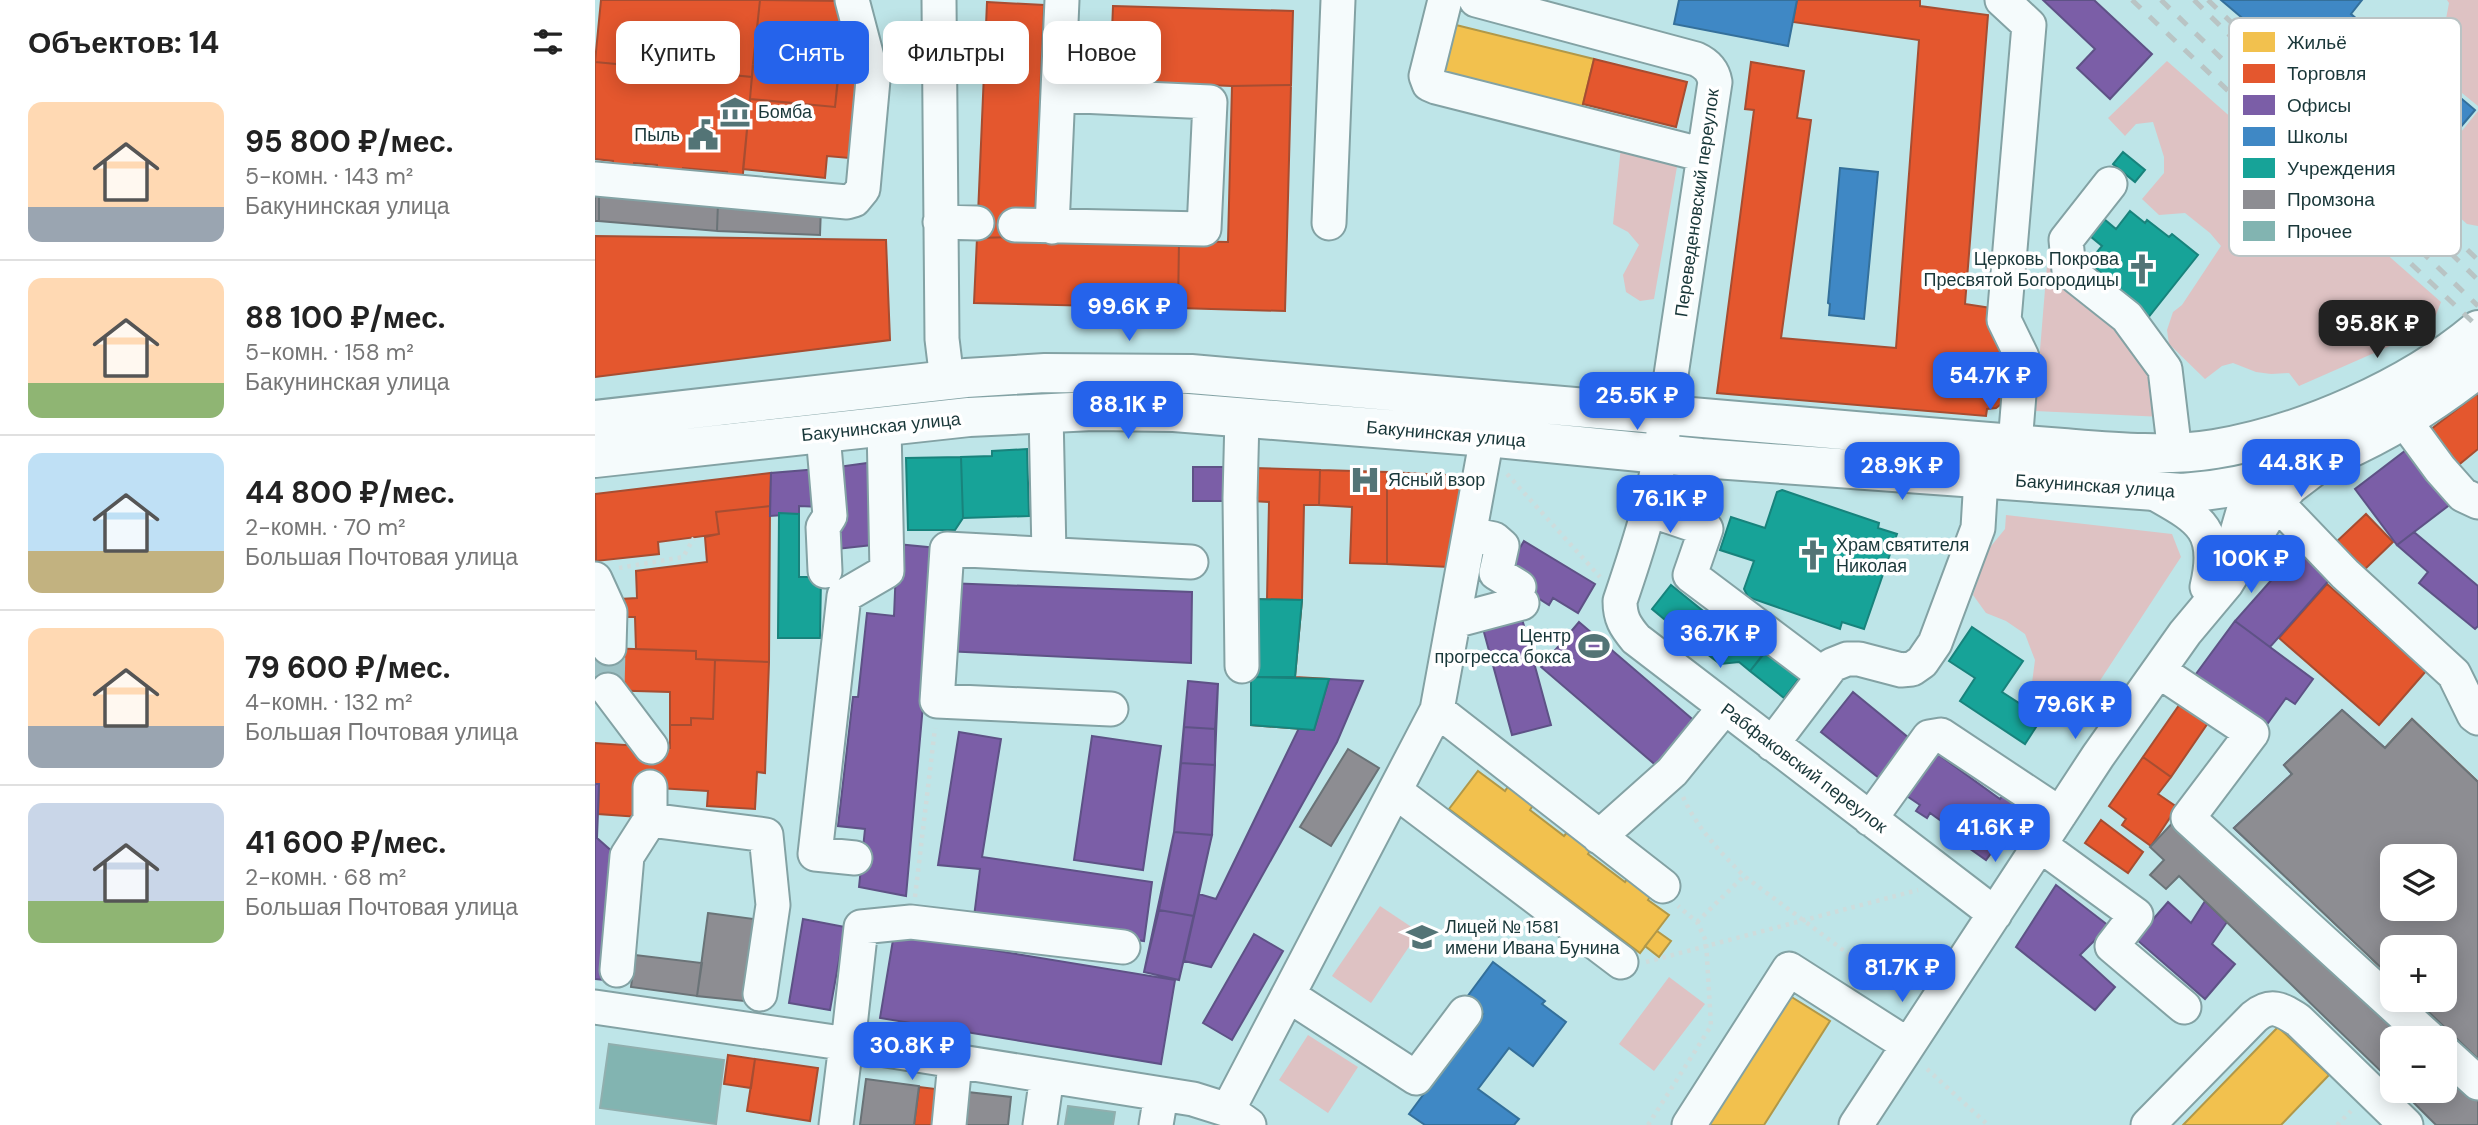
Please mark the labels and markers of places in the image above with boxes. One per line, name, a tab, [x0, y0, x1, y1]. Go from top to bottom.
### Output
museum icon: Бомба	[718, 95, 752, 129]
place label: Бомба	[758, 100, 813, 124]
public building icon: Пыль	[686, 118, 720, 152]
place label: Пыль	[634, 123, 680, 147]
place label: Церковь Покрова Пресвятой Богородицы	[1924, 247, 2120, 292]
church icon: Церковь Покрова Пресвятой Богородицы	[2125, 252, 2159, 286]
pin: 99.6K ₽	[1064, 284, 1194, 343]
pin: 95.8K ₽	[2312, 300, 2442, 360]
pin: 54.7K ₽	[1925, 352, 2055, 412]
pin: 25.5K ₽	[1572, 372, 1702, 432]
pin: 88.1K ₽	[1063, 382, 1193, 441]
pin: 44.8K ₽	[2236, 440, 2366, 499]
pin: 28.9K ₽	[1837, 442, 1967, 502]
hospital icon: Ясный взор	[1348, 463, 1382, 497]
place label: Ясный взор	[1388, 468, 1485, 492]
pin: 76.1K ₽	[1605, 476, 1735, 535]
place label: Храм святителя Николая	[1836, 533, 1969, 578]
pin: 100K ₽	[2194, 536, 2308, 595]
church icon: Храм святителя Николая	[1796, 538, 1830, 572]
pin: 36.7K ₽	[1655, 610, 1785, 670]
place label: Центр прогресса бокса	[1434, 624, 1572, 669]
sports icon: Центр прогресса бокса	[1577, 629, 1611, 663]
pin: 79.6K ₽	[2010, 682, 2140, 741]
pin: 41.6K ₽	[1930, 804, 2060, 864]
place label: Лицей № 1581 имени Ивана Бунина	[1445, 915, 1621, 960]
school or university icon: Лицей № 1581 имени Ивана Бунина	[1405, 920, 1439, 954]
pin: 81.7K ₽	[1837, 944, 1967, 1004]
pin: 30.8K ₽	[847, 1023, 977, 1082]

